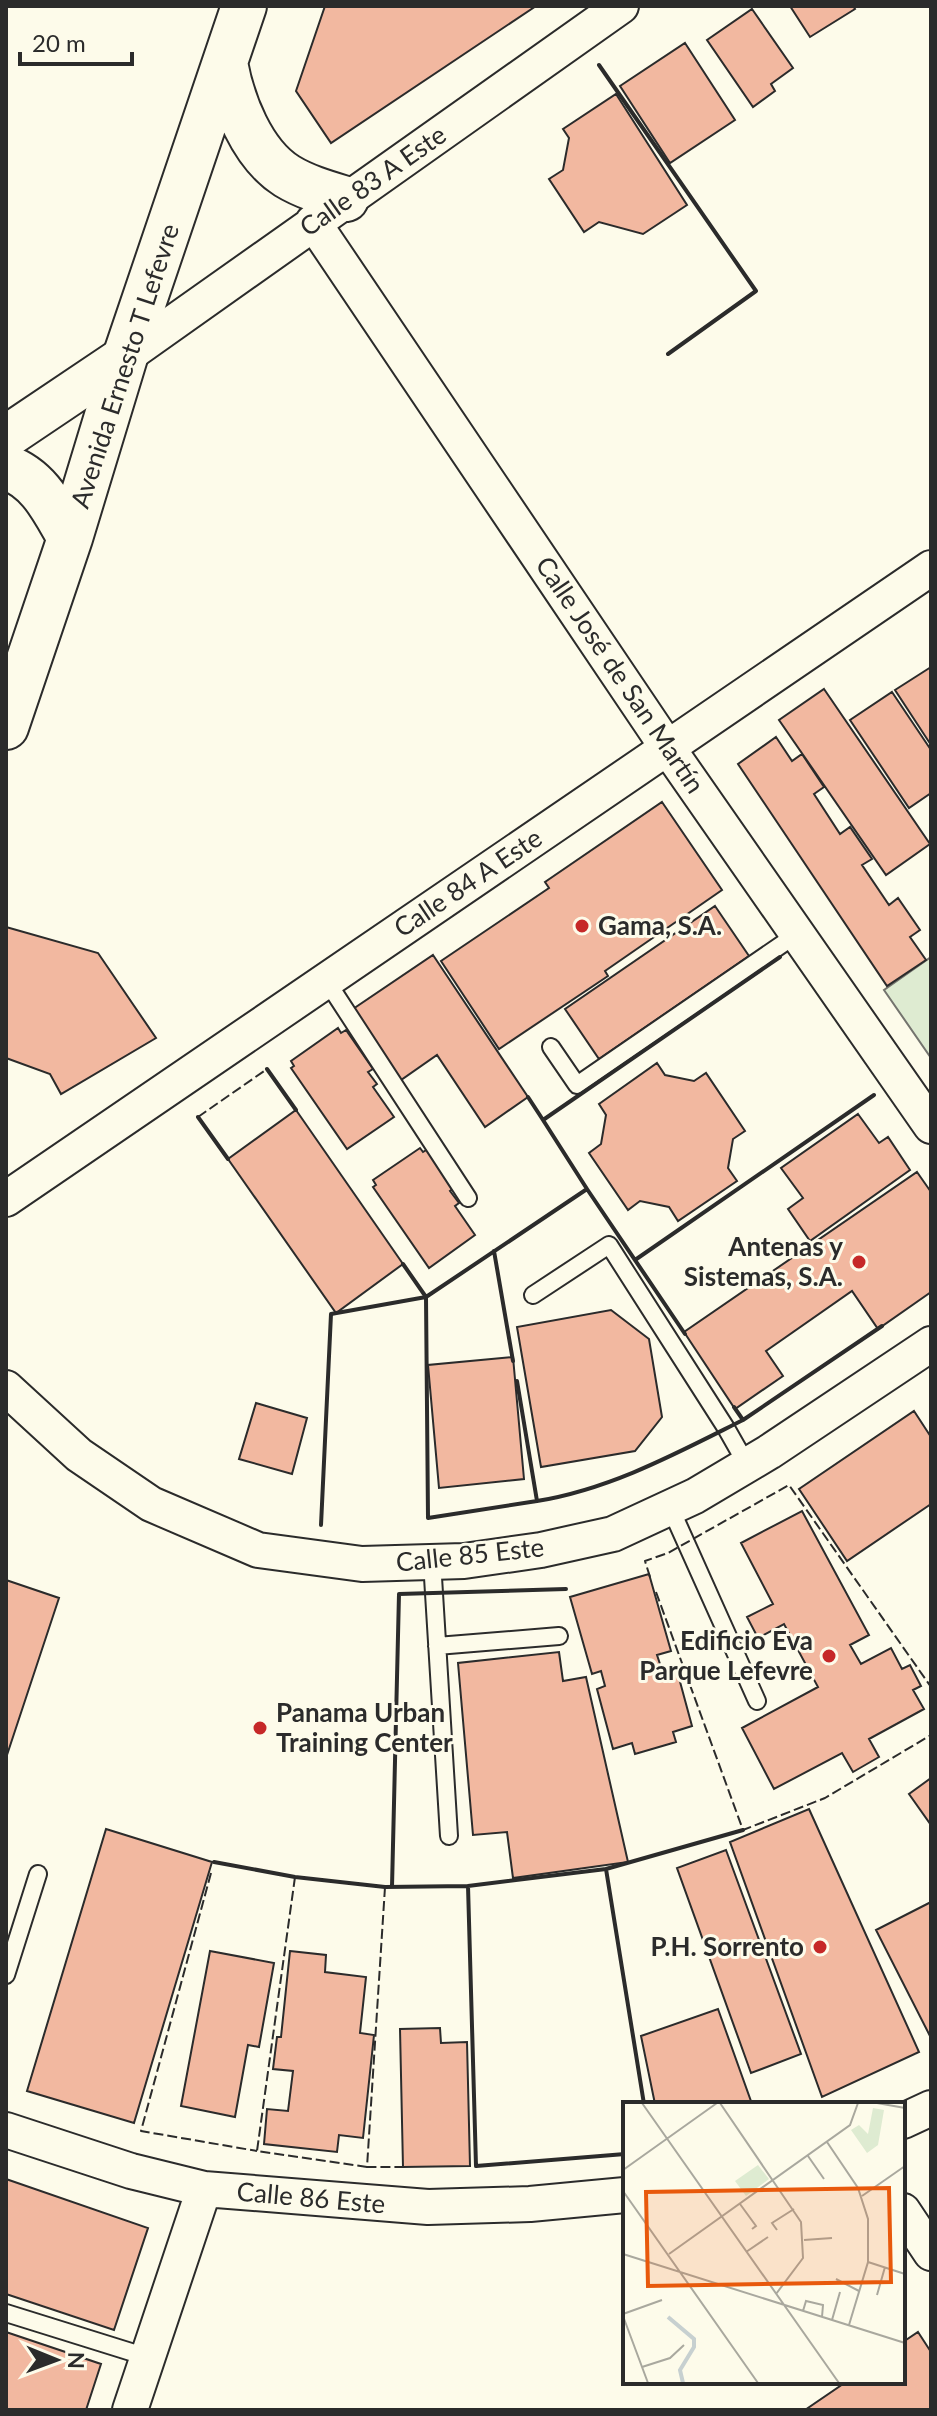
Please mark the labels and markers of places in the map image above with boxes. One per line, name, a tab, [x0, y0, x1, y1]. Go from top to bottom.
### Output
place label: Gama, S.A.	[598, 909, 722, 941]
marker: Gama, S.A.	[573, 917, 591, 935]
place label: Antenas y Sistemas, S.A.	[684, 1230, 843, 1292]
marker: Antenas y Sistemas, S.A.	[850, 1253, 868, 1271]
place label: Edificio Eva Parque Lefevre	[639, 1624, 813, 1686]
marker: Edificio Eva Parque Lefevre	[820, 1647, 838, 1665]
place label: Panama Urban Training Center	[276, 1696, 453, 1758]
marker: Panama Urban Training Center	[251, 1719, 269, 1737]
place label: P.H. Sorrento	[651, 1930, 804, 1962]
marker: P.H. Sorrento	[811, 1938, 829, 1956]

